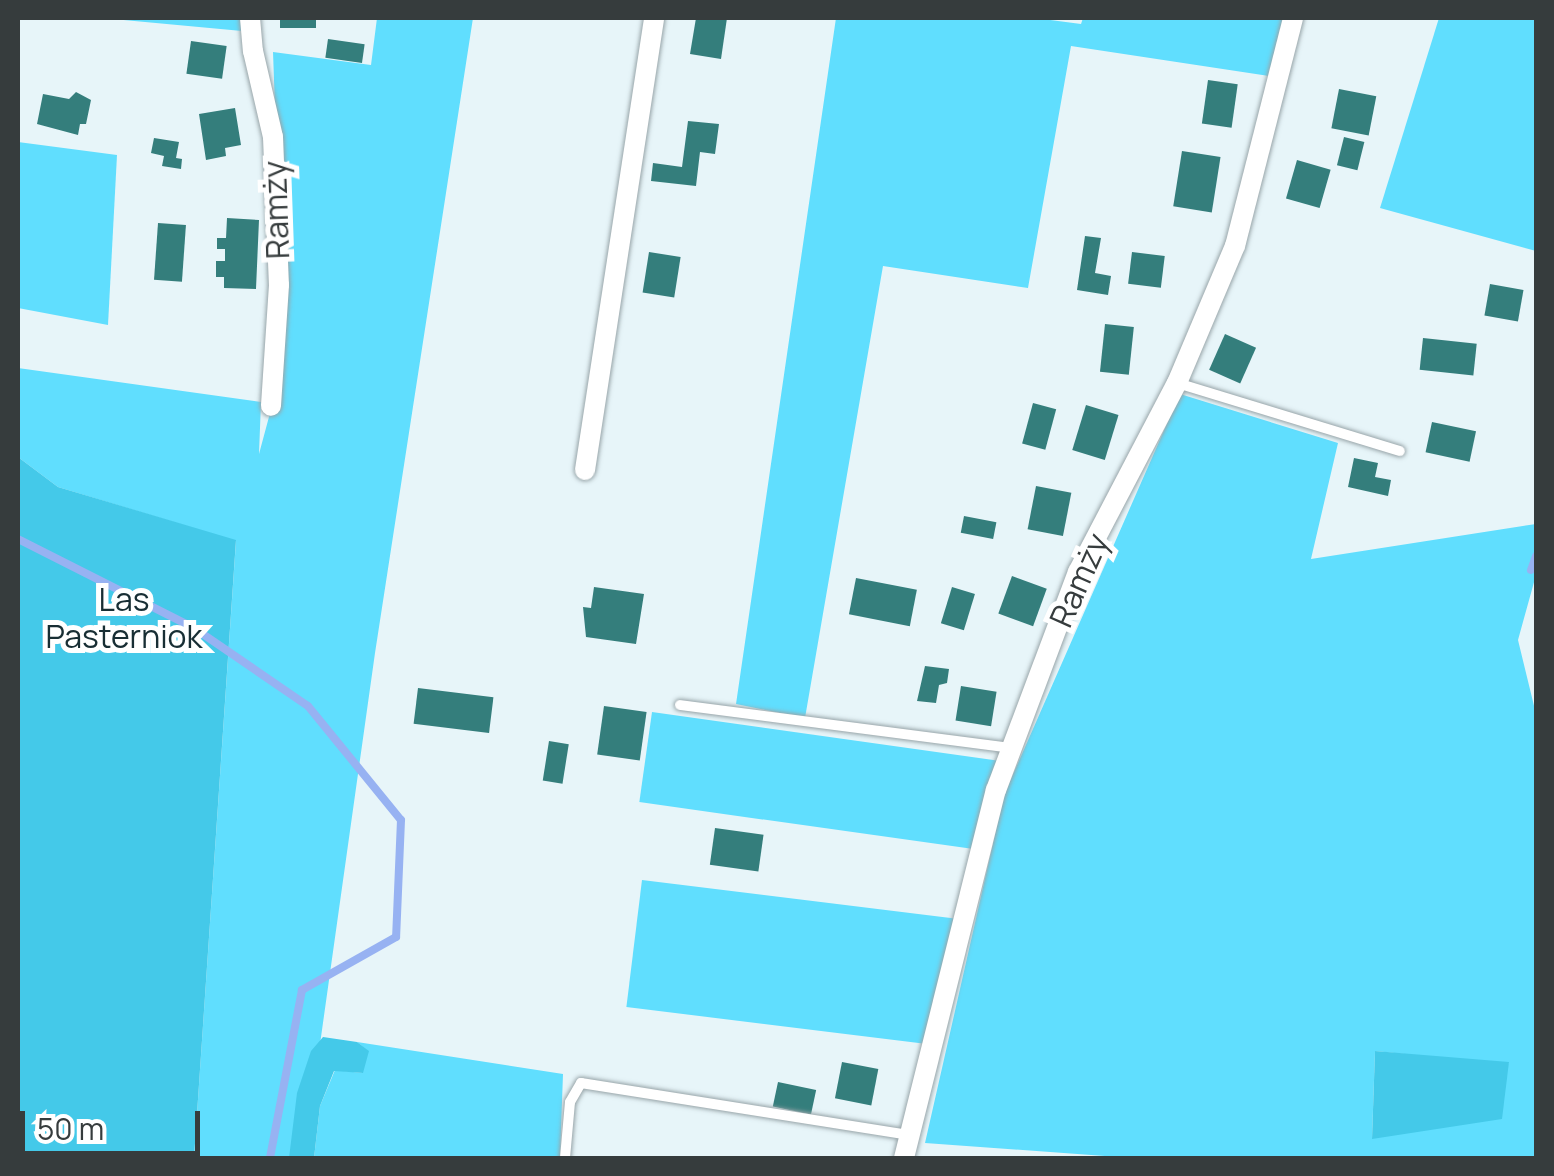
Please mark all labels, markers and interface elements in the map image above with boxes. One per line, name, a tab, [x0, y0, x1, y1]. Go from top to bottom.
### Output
street label: Ramży	[255, 160, 297, 260]
street label: Ramży	[1041, 527, 1117, 633]
park label: Las Pasterniok	[46, 581, 202, 656]
scale bar	[25, 1091, 205, 1153]
text: 50 m	[37, 1108, 104, 1149]

